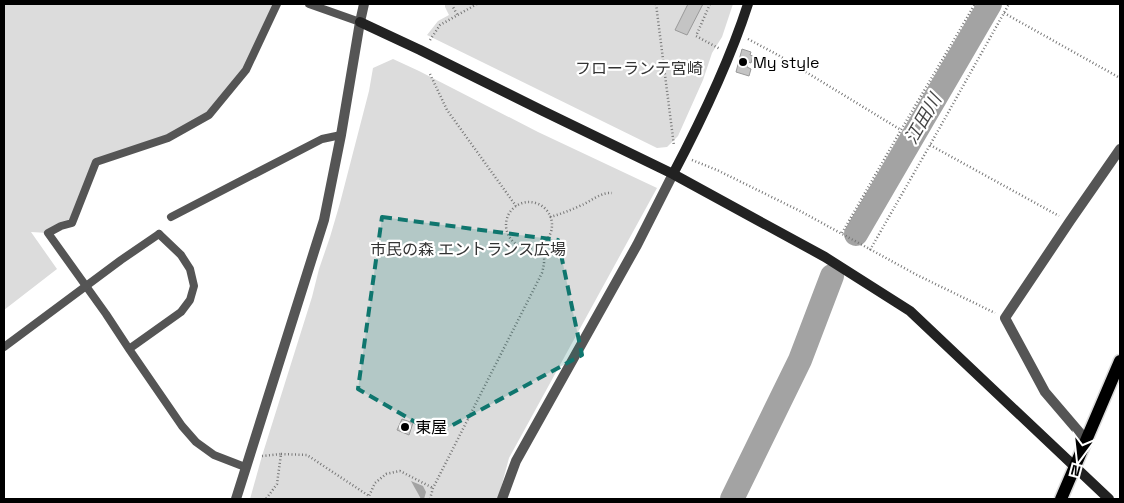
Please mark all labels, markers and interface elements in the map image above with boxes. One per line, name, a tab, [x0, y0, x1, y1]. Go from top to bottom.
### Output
place label: My style	[753, 52, 820, 73]
marker: My style	[737, 56, 749, 68]
park label: フローランテ宮崎	[575, 58, 703, 79]
water label: 江田川	[899, 88, 947, 148]
park label: 市民の森 エントランス広場	[370, 239, 566, 260]
place label: 東屋	[415, 417, 447, 438]
marker: 東屋	[399, 421, 411, 433]
north arrow	[1054, 433, 1104, 483]
text: N	[1069, 461, 1083, 480]

